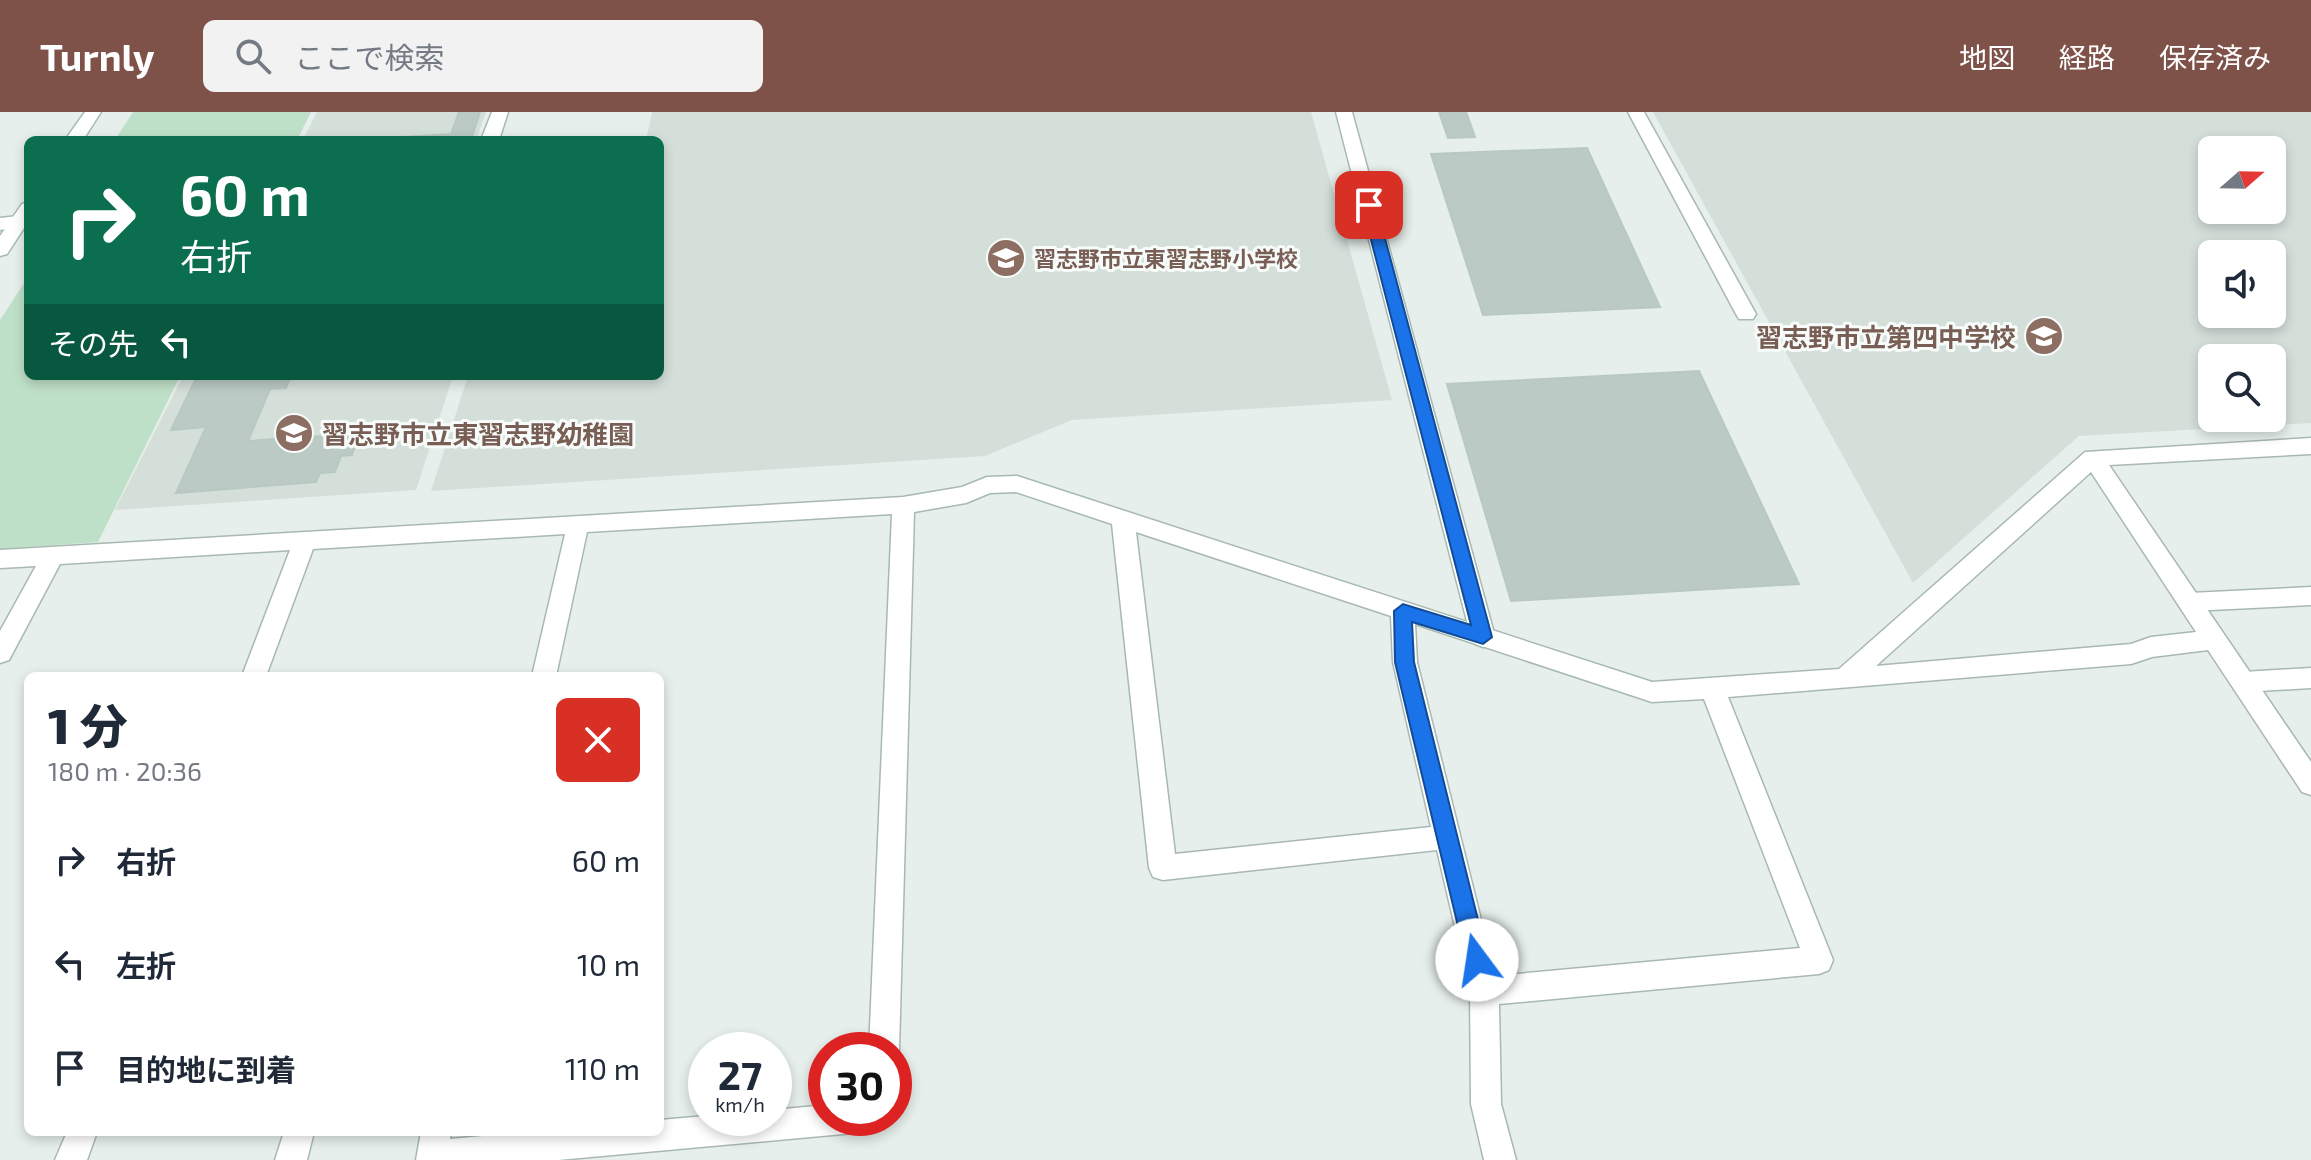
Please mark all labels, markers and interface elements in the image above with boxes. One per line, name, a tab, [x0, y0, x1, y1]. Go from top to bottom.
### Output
search box	[203, 20, 763, 92]
text: Turnly	[40, 33, 155, 79]
icon: search	[231, 34, 275, 78]
text: ここで検索	[295, 39, 445, 75]
text: 地図	[1959, 40, 2015, 74]
text: 経路	[2059, 40, 2115, 74]
text: 保存済み	[2159, 40, 2271, 74]
north arrow	[2198, 136, 2286, 224]
map controls	[2198, 136, 2286, 432]
text: 60 m	[180, 160, 310, 227]
icon: right	[48, 168, 152, 272]
pin	[1335, 171, 1403, 239]
icon: arrive	[1347, 183, 1391, 227]
text: 右折	[180, 234, 252, 277]
school or university icon: 習志野市立東習志野小学校	[985, 237, 1027, 279]
button: sound	[2198, 240, 2286, 328]
place label: 習志野市立東習志野小学校	[1034, 245, 1298, 271]
school or university icon: 習志野市立第四中学校	[2023, 315, 2065, 357]
icon: left	[154, 320, 198, 364]
place label: 習志野市立第四中学校	[1756, 321, 2016, 352]
text: その先	[48, 325, 138, 361]
button: search	[2198, 344, 2286, 432]
school or university icon: 習志野市立東習志野幼稚園	[273, 412, 315, 454]
place label: 習志野市立東習志野幼稚園	[322, 418, 634, 449]
text: 1 分	[48, 696, 128, 754]
button: close	[556, 698, 640, 782]
text: 180 m · 20:36	[48, 755, 202, 786]
icon: right	[48, 838, 92, 882]
text: 60 m	[572, 842, 640, 878]
text: 右折	[116, 843, 176, 879]
position arrow	[1435, 918, 1519, 1002]
icon: left	[48, 942, 92, 986]
text: 10 m	[577, 946, 640, 982]
text: 左折	[116, 947, 176, 983]
speed limit sign: 30	[808, 1032, 912, 1136]
icon: arrive	[48, 1046, 92, 1090]
text: 110 m	[565, 1050, 640, 1086]
text: 27	[718, 1050, 762, 1098]
text: 目的地に到着	[116, 1051, 296, 1087]
text: km/h	[715, 1092, 765, 1116]

